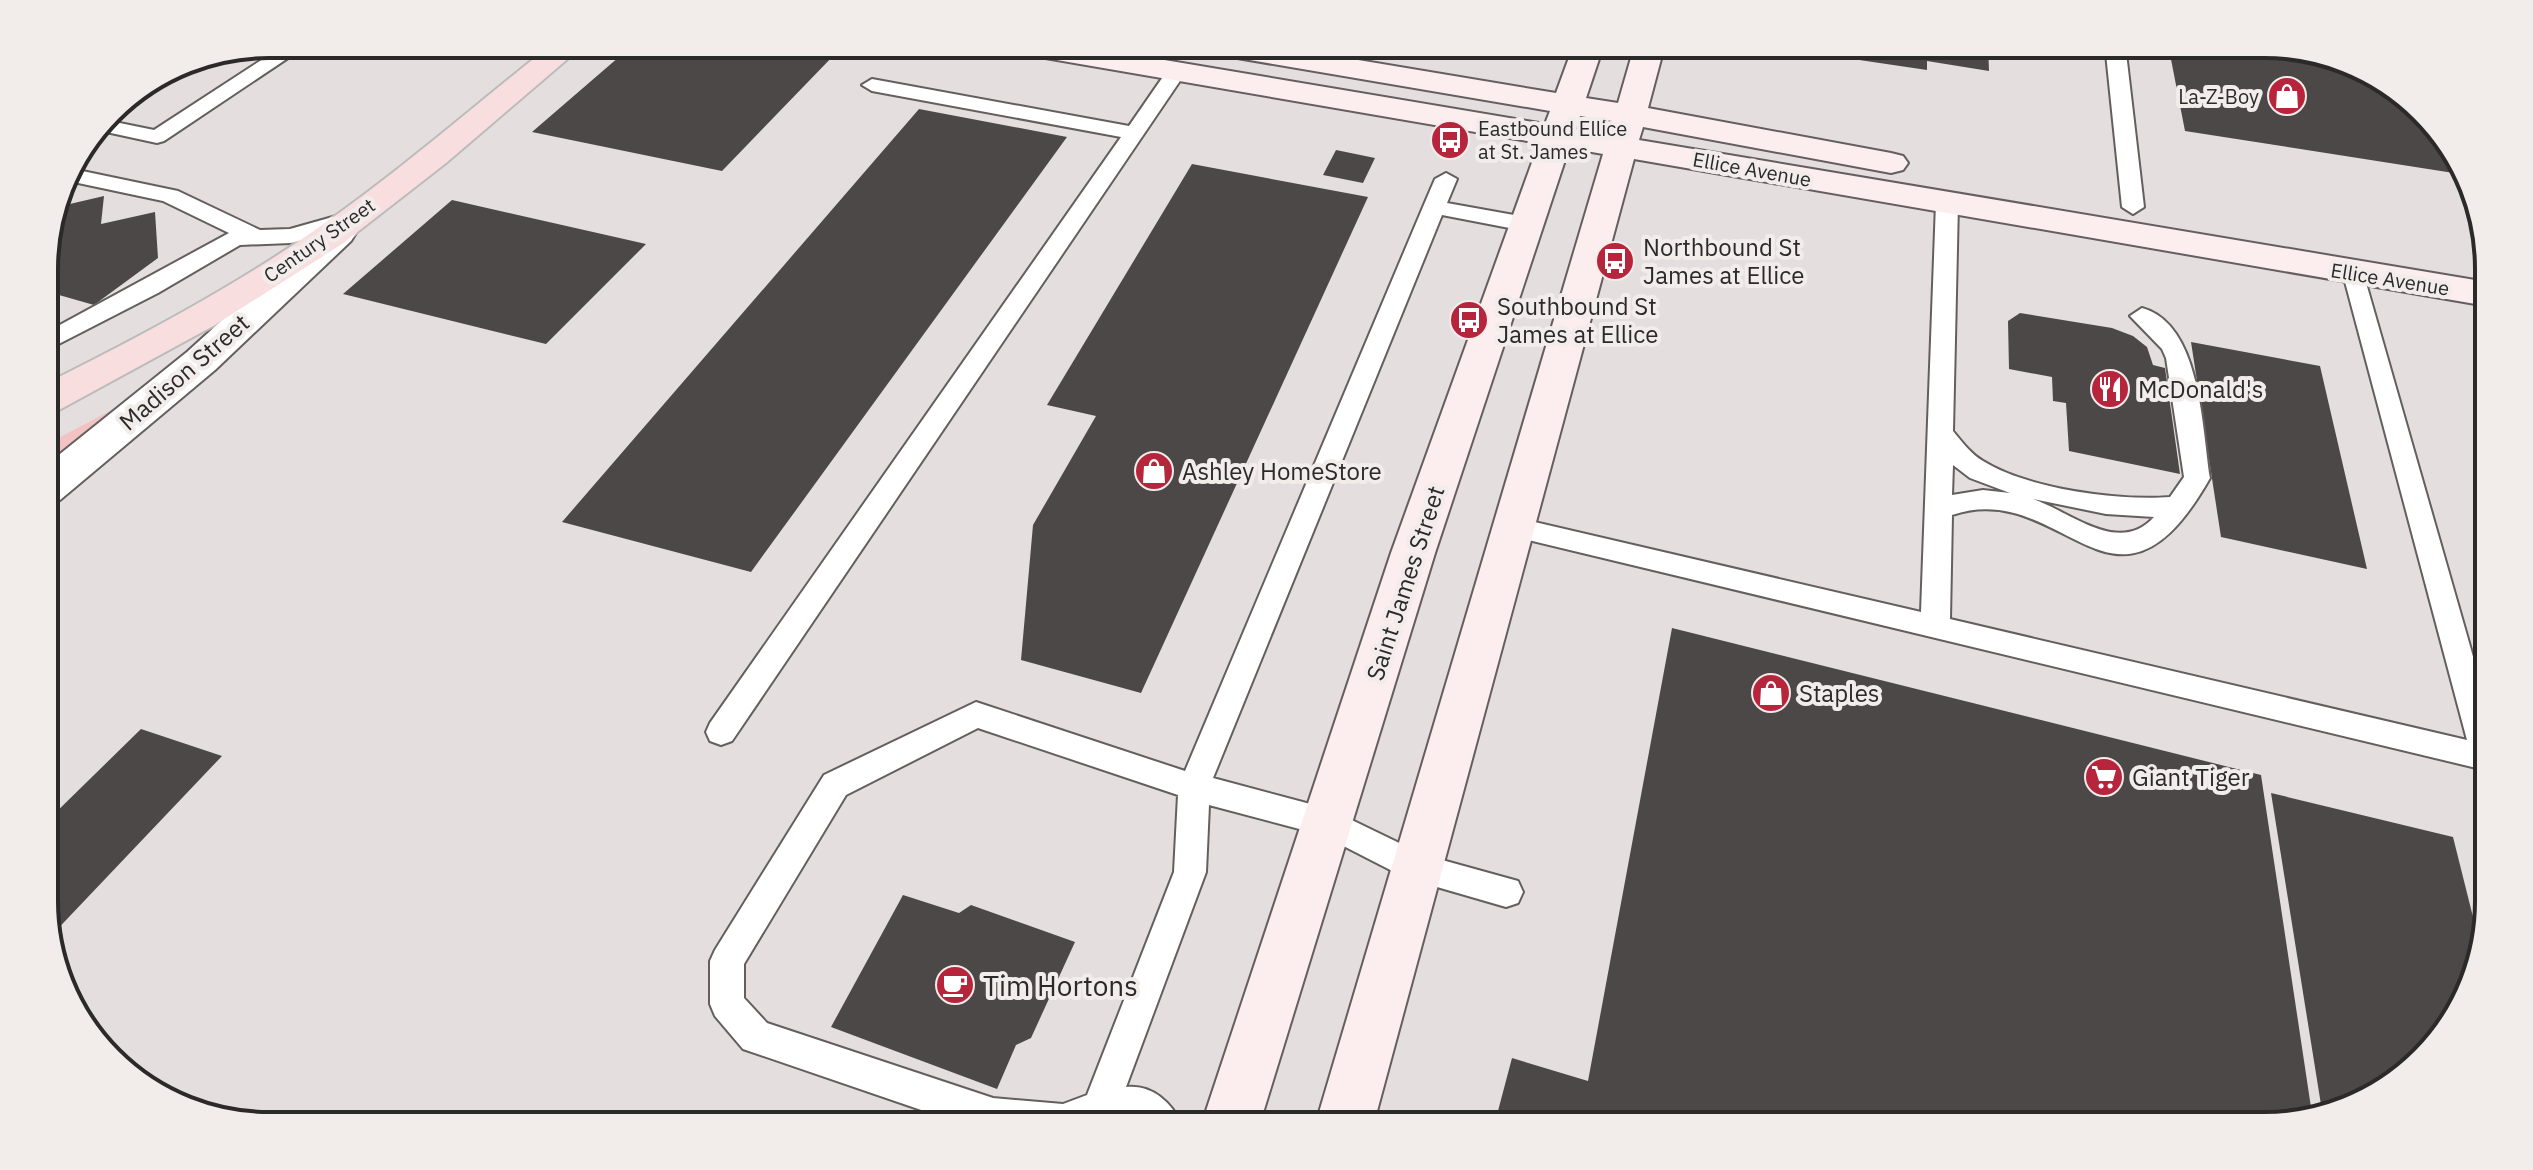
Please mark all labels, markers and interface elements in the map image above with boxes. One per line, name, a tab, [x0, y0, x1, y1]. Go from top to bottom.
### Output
shop icon: La-Z-Boy	[2266, 75, 2308, 117]
place label: La-Z-Boy	[2178, 83, 2259, 110]
place label: Eastbound Ellice at St. James	[1478, 115, 1627, 165]
bus stop icon: Eastbound Ellice at St. James	[1429, 119, 1471, 161]
street label: Ellice Avenue	[1691, 145, 1813, 193]
street label: Century Street	[258, 192, 380, 288]
place label: Northbound St James at Ellice	[1643, 231, 1804, 291]
bus stop icon: Northbound St James at Ellice	[1594, 240, 1636, 282]
street label: Ellice Avenue	[2329, 256, 2451, 302]
place label: Southbound St James at Ellice	[1497, 290, 1658, 350]
bus stop icon: Southbound St James at Ellice	[1448, 299, 1490, 341]
street label: Madison Street	[112, 307, 256, 437]
restaurant icon: McDonald's	[2089, 368, 2131, 410]
place label: McDonald's	[2138, 373, 2264, 405]
shop icon: Ashley HomeStore	[1133, 450, 1175, 492]
place label: Ashley HomeStore	[1182, 455, 1382, 487]
street label: Saint James Street	[1358, 482, 1452, 684]
shop icon: Staples	[1750, 672, 1792, 714]
place label: Staples	[1799, 677, 1880, 709]
supermarket icon: Giant Tiger	[2083, 756, 2125, 798]
place label: Giant Tiger	[2132, 761, 2250, 793]
cafe icon: Tim Hortons	[934, 964, 976, 1006]
place label: Tim Hortons	[983, 967, 1138, 1004]

